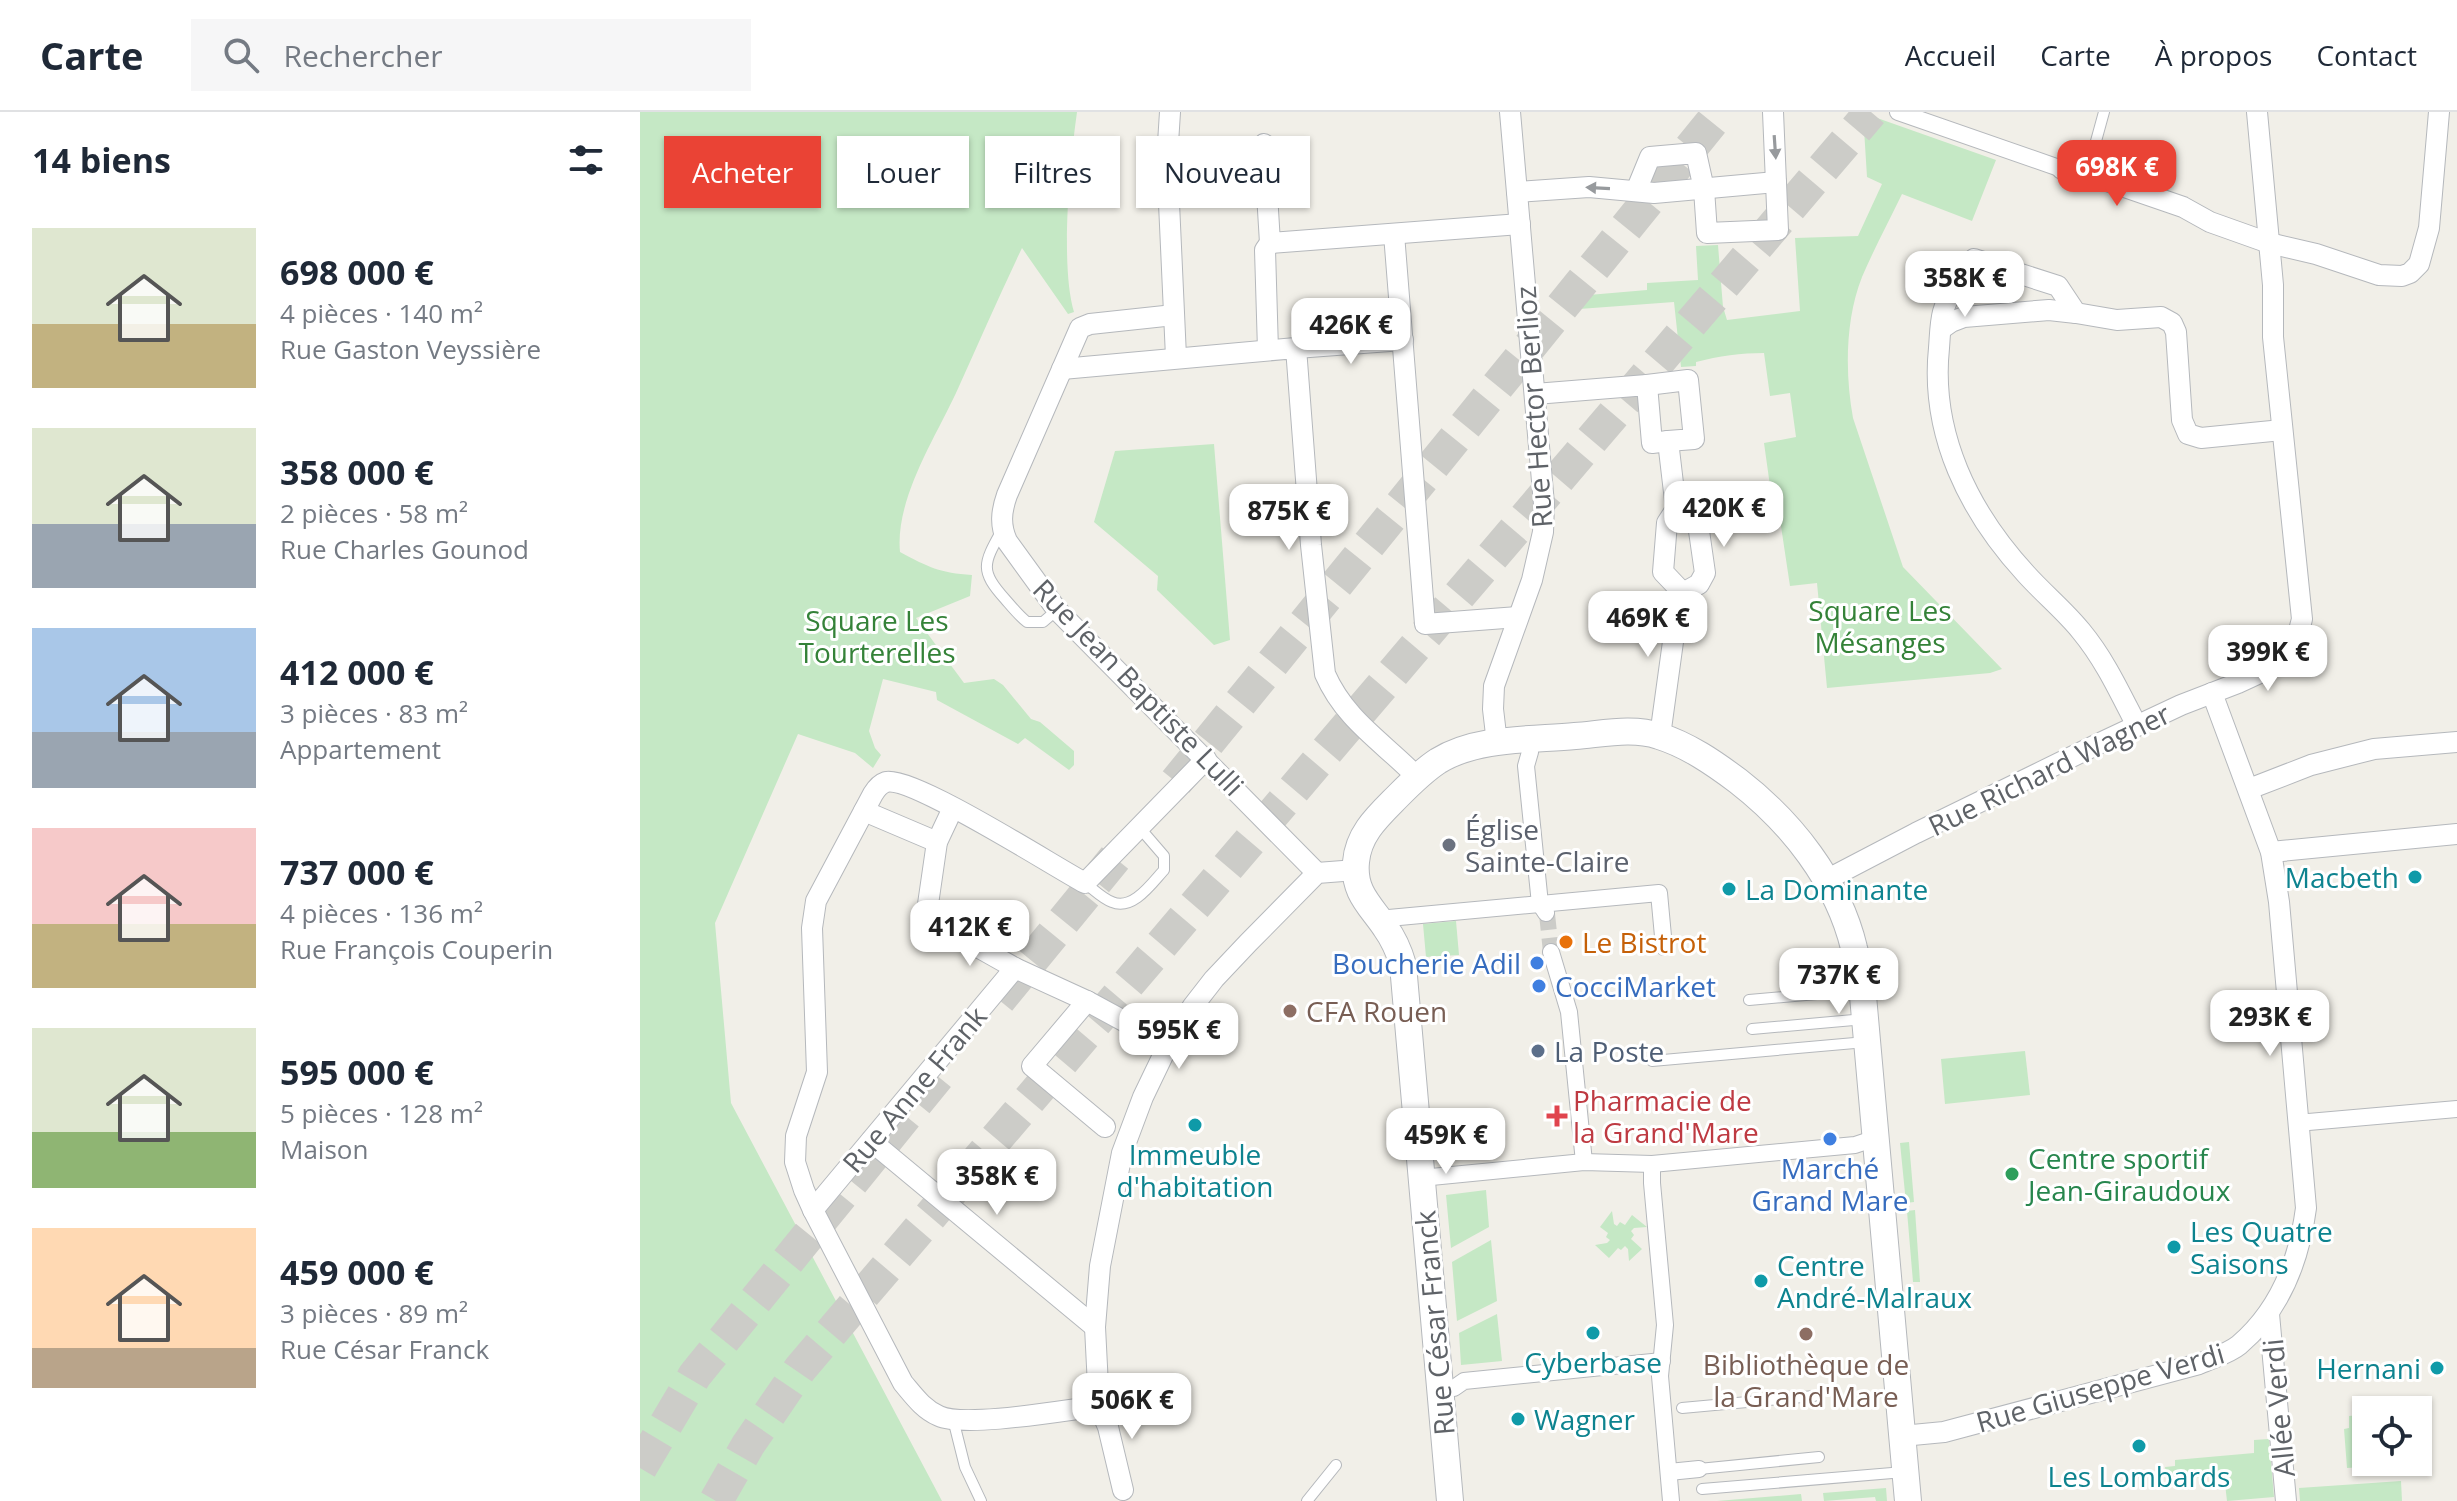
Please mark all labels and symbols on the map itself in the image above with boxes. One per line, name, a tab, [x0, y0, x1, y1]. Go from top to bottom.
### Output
one-way arrow	[1769, 135, 1782, 160]
pin: 698K €	[2052, 140, 2182, 208]
one-way arrow	[1585, 181, 1610, 194]
pin: 358K €	[1900, 251, 2030, 319]
street label: Rue Hector Berlioz	[1506, 285, 1560, 529]
pin: 426K €	[1286, 298, 1416, 366]
pin: 420K €	[1659, 481, 1789, 549]
pin: 875K €	[1224, 484, 1354, 552]
street label: Rue Jean Baptiste Lulli	[1025, 570, 1253, 804]
pin: 469K €	[1583, 591, 1713, 659]
park label: Square Les Mésanges	[1808, 591, 1952, 661]
park label: Square Les Tourterelles	[799, 601, 955, 671]
pin: 399K €	[2203, 625, 2333, 693]
street label: Rue Richard Wagner	[1922, 694, 2177, 844]
place label: Église Sainte-Claire	[1465, 810, 1629, 880]
marker: Église Sainte-Claire	[1440, 836, 1458, 854]
place label: Macbeth	[2285, 858, 2399, 896]
marker: Macbeth	[2406, 868, 2424, 886]
place label: La Dominante	[1745, 870, 1928, 908]
marker: La Dominante	[1720, 880, 1738, 898]
pin: 412K €	[905, 900, 1035, 968]
place label: Le Bistrot	[1582, 923, 1706, 961]
marker: Le Bistrot	[1557, 933, 1575, 951]
place label: Boucherie Adil	[1332, 944, 1521, 982]
pin: 737K €	[1774, 948, 1904, 1016]
marker: Boucherie Adil	[1528, 954, 1546, 972]
place label: CocciMarket	[1555, 967, 1716, 1005]
marker: CocciMarket	[1530, 977, 1548, 995]
pin: 293K €	[2205, 990, 2335, 1058]
place label: CFA Rouen	[1306, 992, 1447, 1030]
street label: Rue Anne Frank	[833, 998, 995, 1180]
marker: CFA Rouen	[1281, 1002, 1299, 1020]
pin: 595K €	[1114, 1003, 1244, 1071]
place label: La Poste	[1554, 1032, 1664, 1070]
marker: La Poste	[1529, 1042, 1547, 1060]
place label: Pharmacie de la Grand'Mare	[1573, 1081, 1759, 1151]
marker: Pharmacie de la Grand'Mare	[1548, 1107, 1566, 1125]
pin: 459K €	[1381, 1108, 1511, 1176]
marker: Immeuble d'habitation	[1186, 1116, 1204, 1134]
marker: Marché Grand Mare	[1821, 1130, 1839, 1148]
place label: Immeuble d'habitation	[1117, 1135, 1273, 1205]
place label: Centre sportif Jean-Giraudoux	[2025, 1139, 2231, 1209]
pin: 358K €	[932, 1149, 1062, 1217]
place label: Marché Grand Mare	[1752, 1149, 1908, 1219]
marker: Centre sportif Jean-Giraudoux	[2003, 1165, 2021, 1183]
street label: Rue César Franck	[1405, 1209, 1463, 1437]
place label: Les Quatre Saisons	[2190, 1212, 2333, 1282]
marker: Les Quatre Saisons	[2165, 1238, 2183, 1256]
place label: Centre André-Malraux	[1777, 1246, 1972, 1316]
marker: Centre André-Malraux	[1752, 1272, 1770, 1290]
marker: Cyberbase	[1584, 1324, 1602, 1342]
marker: Bibliothèque de la Grand'Mare	[1797, 1325, 1815, 1343]
street label: Rue Giuseppe Verdi	[1972, 1333, 2228, 1441]
street label: Allée Verdi	[2253, 1337, 2303, 1479]
place label: Cyberbase	[1524, 1343, 1662, 1381]
place label: Bibliothèque de la Grand'Mare	[1703, 1345, 1909, 1415]
place label: Hernani	[2316, 1349, 2421, 1387]
marker: Hernani	[2428, 1359, 2446, 1377]
pin: 506K €	[1067, 1373, 1197, 1441]
place label: Wagner	[1534, 1400, 1636, 1438]
marker: Wagner	[1509, 1410, 1527, 1428]
marker: Les Lombards	[2130, 1437, 2148, 1455]
place label: Les Lombards	[2048, 1457, 2230, 1495]

